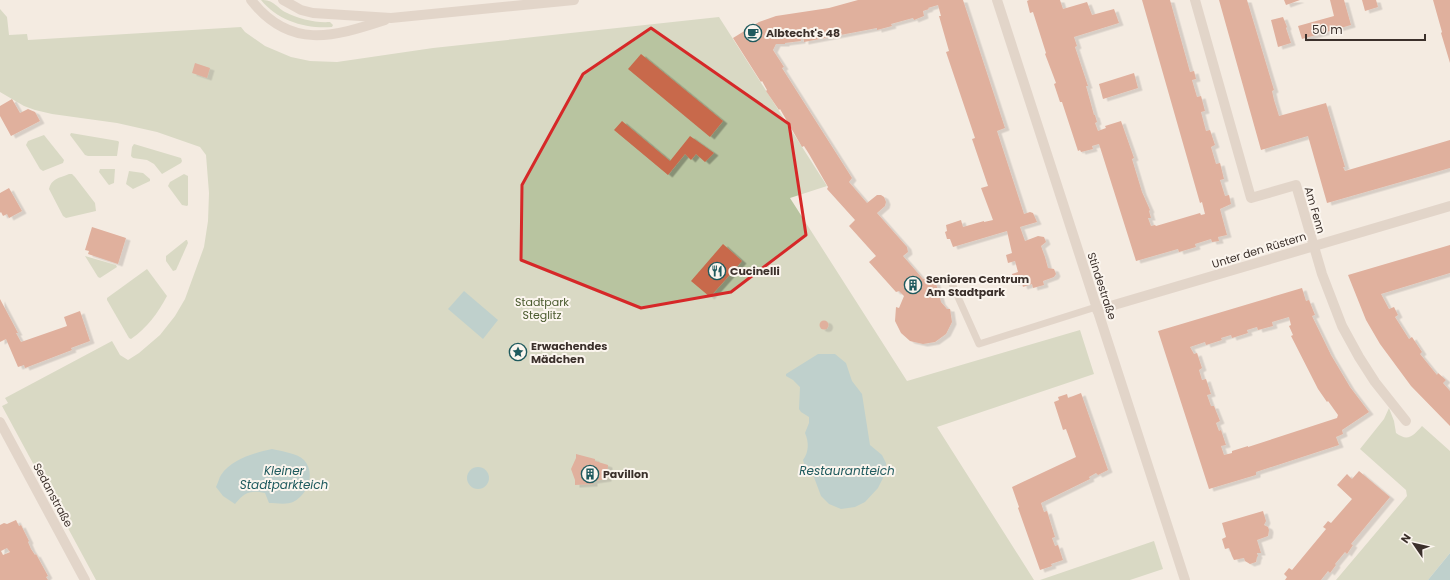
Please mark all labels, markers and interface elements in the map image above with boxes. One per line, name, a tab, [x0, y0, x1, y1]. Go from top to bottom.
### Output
scale bar	[1306, 16, 1425, 42]
text: 50 m	[1312, 21, 1343, 38]
cafe icon: Albtecht's 48	[743, 23, 763, 43]
place label: Albtecht's 48	[766, 25, 840, 41]
street label: Am Fenn	[1301, 185, 1329, 235]
street label: Unter den Rüstern	[1210, 228, 1308, 272]
street label: Stindestraße	[1084, 250, 1120, 322]
restaurant icon: Cucinelli	[707, 261, 727, 281]
place label: Cucinelli	[730, 263, 780, 279]
place label: Senioren Centrum Am Stadtpark	[926, 271, 1030, 300]
building icon: Senioren Centrum Am Stadtpark	[903, 275, 923, 295]
park label: Stadtpark Steglitz	[515, 294, 569, 323]
place label: Erwachendes Mädchen	[531, 338, 607, 367]
place icon: Erwachendes Mädchen	[508, 342, 528, 362]
street label: Sedanstraße	[29, 460, 77, 530]
water label: Kleiner Stadtparkteich	[240, 462, 328, 493]
water label: Restaurantteich	[799, 462, 895, 479]
building icon: Pavillon	[580, 464, 600, 484]
place label: Pavillon	[603, 466, 648, 482]
north arrow	[1394, 524, 1434, 564]
text: N	[1397, 531, 1415, 546]

